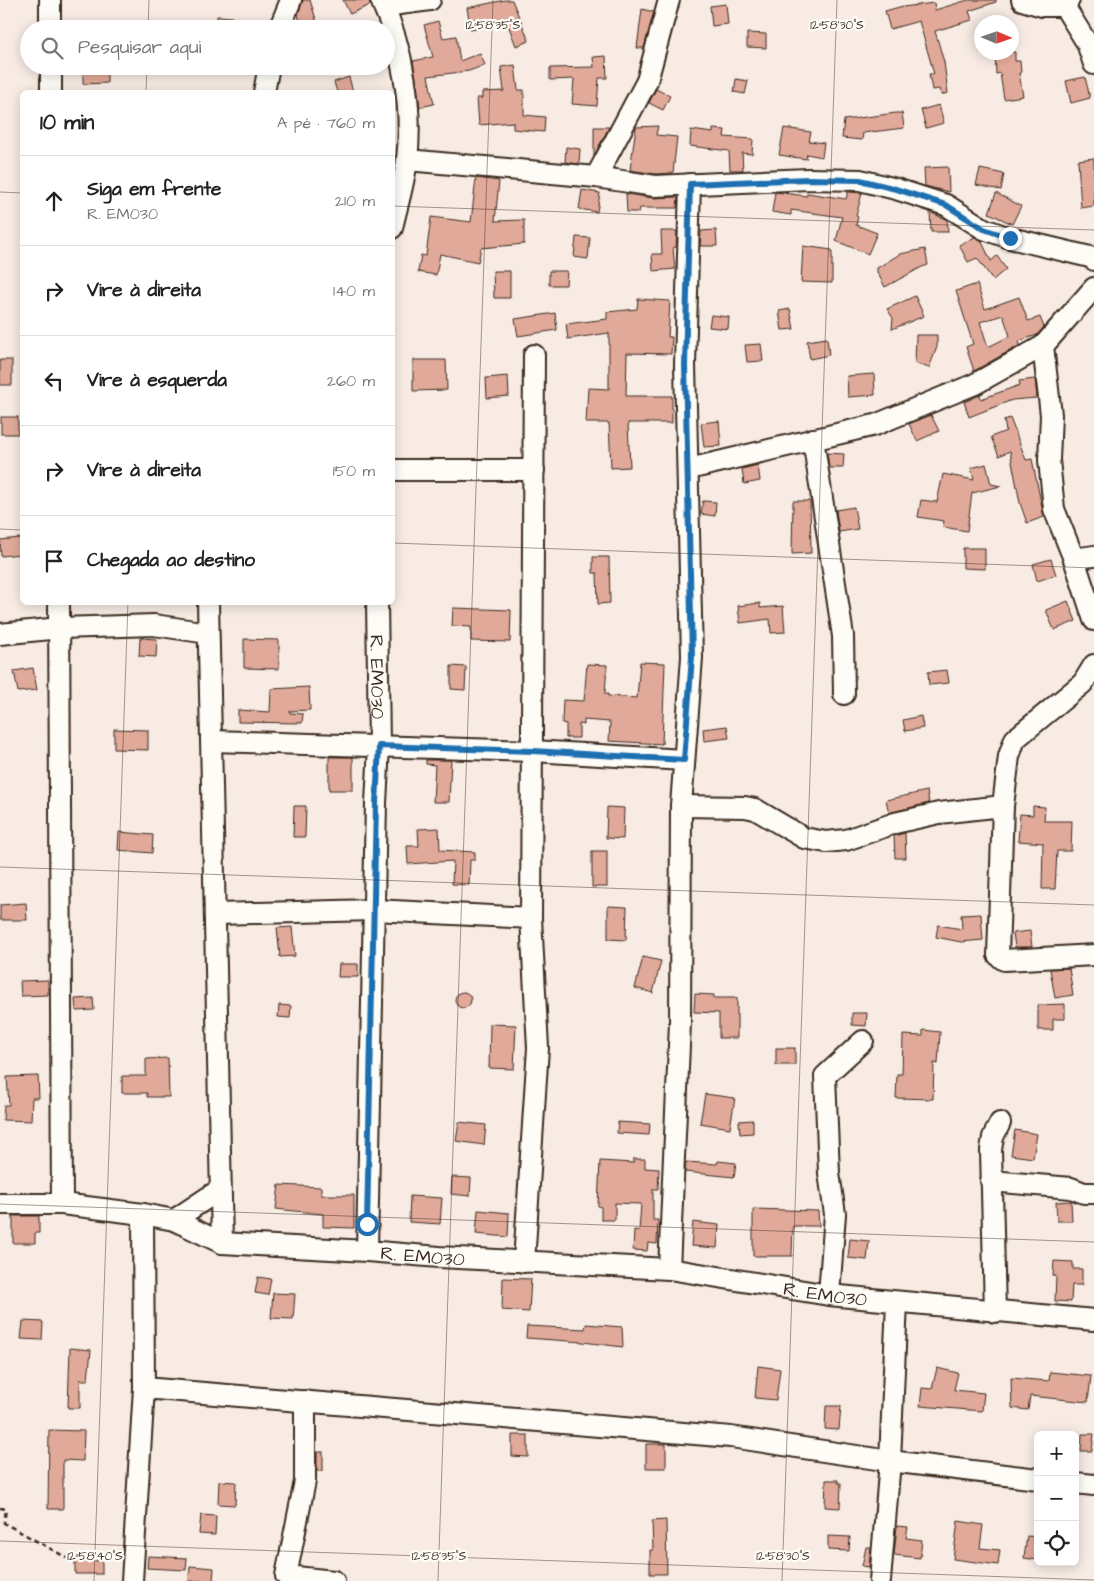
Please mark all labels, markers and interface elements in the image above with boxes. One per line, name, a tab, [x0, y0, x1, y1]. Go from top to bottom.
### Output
north arrow	[974, 15, 1019, 60]
text: 12°58'35"S	[466, 17, 520, 34]
text: 12°58'30"S	[810, 17, 864, 34]
search box	[20, 20, 395, 75]
icon: search	[38, 34, 66, 62]
text: Pesquisar aqui	[78, 34, 201, 61]
text: 10 min	[40, 108, 94, 137]
text: A pé · 760 m	[277, 112, 375, 134]
text: Siga em frente	[87, 176, 221, 203]
icon: ahead	[40, 187, 68, 215]
text: 210 m	[335, 190, 375, 212]
text: R. EM030	[87, 203, 158, 225]
route end	[999, 227, 1022, 250]
icon: right	[40, 277, 68, 305]
text: Vire à direita	[87, 277, 201, 304]
text: 140 m	[333, 280, 375, 302]
icon: left	[40, 367, 68, 395]
text: Vire à esquerda	[87, 367, 227, 394]
text: 260 m	[327, 370, 375, 392]
icon: right	[40, 457, 68, 485]
text: Vire à direita	[87, 457, 201, 484]
text: 150 m	[333, 460, 375, 482]
icon: arrive	[40, 547, 68, 575]
text: Chegada ao destino	[87, 547, 255, 574]
street label: R. EM030	[362, 635, 391, 719]
route start	[356, 1213, 379, 1236]
street label: R. EM030	[379, 1240, 465, 1273]
street label: R. EM030	[781, 1276, 868, 1314]
map controls	[1034, 1431, 1079, 1566]
button: +	[1034, 1431, 1079, 1476]
button: −	[1034, 1476, 1079, 1521]
button: locate	[1034, 1521, 1079, 1566]
text: 12°58'40"S	[67, 1548, 123, 1565]
text: 12°58'35"S	[412, 1548, 466, 1565]
text: 12°58'30"S	[756, 1548, 810, 1565]

